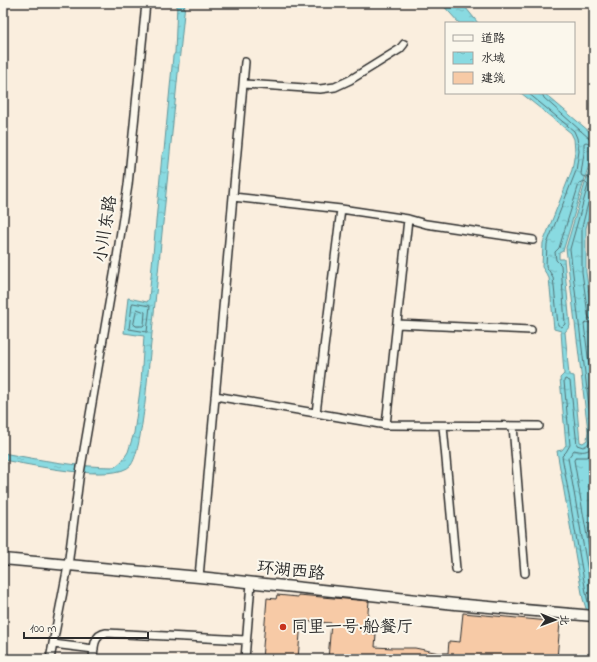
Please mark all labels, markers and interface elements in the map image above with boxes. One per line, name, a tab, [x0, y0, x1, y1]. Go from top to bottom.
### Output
legend	[445, 22, 575, 94]
text: 道路	[481, 30, 505, 48]
text: 水域	[481, 50, 505, 68]
text: 建筑	[481, 70, 505, 88]
street label: 小川东路	[88, 193, 124, 265]
street label: 环湖西路	[256, 555, 326, 587]
north arrow	[535, 600, 575, 640]
scale bar	[24, 614, 148, 640]
place label: 同里一号·船餐厅	[291, 615, 414, 640]
text: 北	[556, 615, 572, 626]
text: 100 m	[30, 620, 57, 638]
marker: 同里一号·船餐厅	[278, 622, 288, 632]

